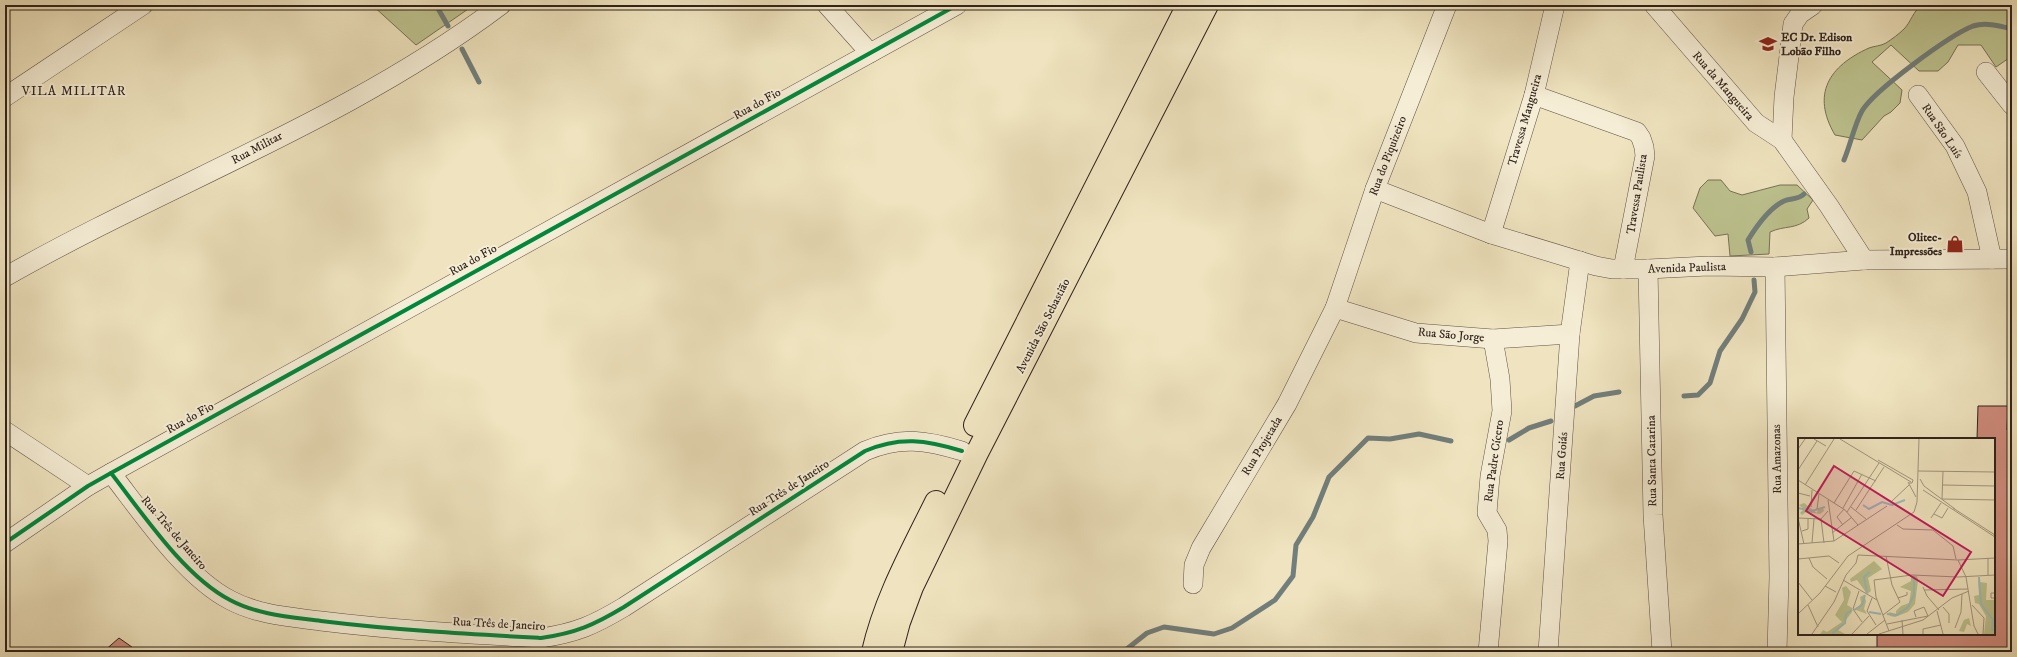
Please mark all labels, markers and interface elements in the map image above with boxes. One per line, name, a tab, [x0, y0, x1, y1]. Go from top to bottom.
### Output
place label: EC Dr. Edison Lobão Filho	[1781, 30, 1853, 59]
school or university icon: EC Dr. Edison Lobão Filho	[1758, 34, 1778, 54]
street label: Rua da Mangueira	[1689, 48, 1758, 124]
street label: Travessa Mangueira	[1505, 71, 1546, 168]
district label: VILA MILITAR	[21, 83, 126, 99]
street label: Rua do Fio	[731, 85, 784, 123]
street label: Rua São Luís	[1918, 101, 1966, 161]
street label: Rua do Piquizeiro	[1366, 114, 1410, 198]
street label: Rua Militar	[229, 128, 286, 168]
street label: Travessa Paulista	[1623, 152, 1651, 235]
place label: Olitec- Impressões	[1890, 230, 1942, 259]
shop icon: Olitec- Impressões	[1945, 234, 1965, 254]
street label: Rua do Fio	[447, 241, 500, 279]
street label: Avenida Paulista	[1648, 259, 1727, 277]
street label: Avenida São Sebastião	[1013, 276, 1073, 376]
street label: Rua São Jorge	[1417, 325, 1485, 345]
street label: Rua do Fio	[164, 399, 217, 437]
street label: Rua Projetada	[1238, 413, 1286, 478]
street label: Rua Santa Catarina	[1644, 414, 1660, 507]
street label: Rua Padre Cícero	[1481, 419, 1507, 503]
street label: Rua Amazonas	[1769, 424, 1785, 494]
street label: Rua Goiás	[1553, 432, 1571, 480]
inset map	[1798, 438, 1995, 635]
street label: Rua Três de Janeiro	[746, 456, 832, 520]
street label: Rua Três de Janeiro	[138, 493, 210, 573]
street label: Rua Três de Janeiro	[452, 614, 546, 634]

